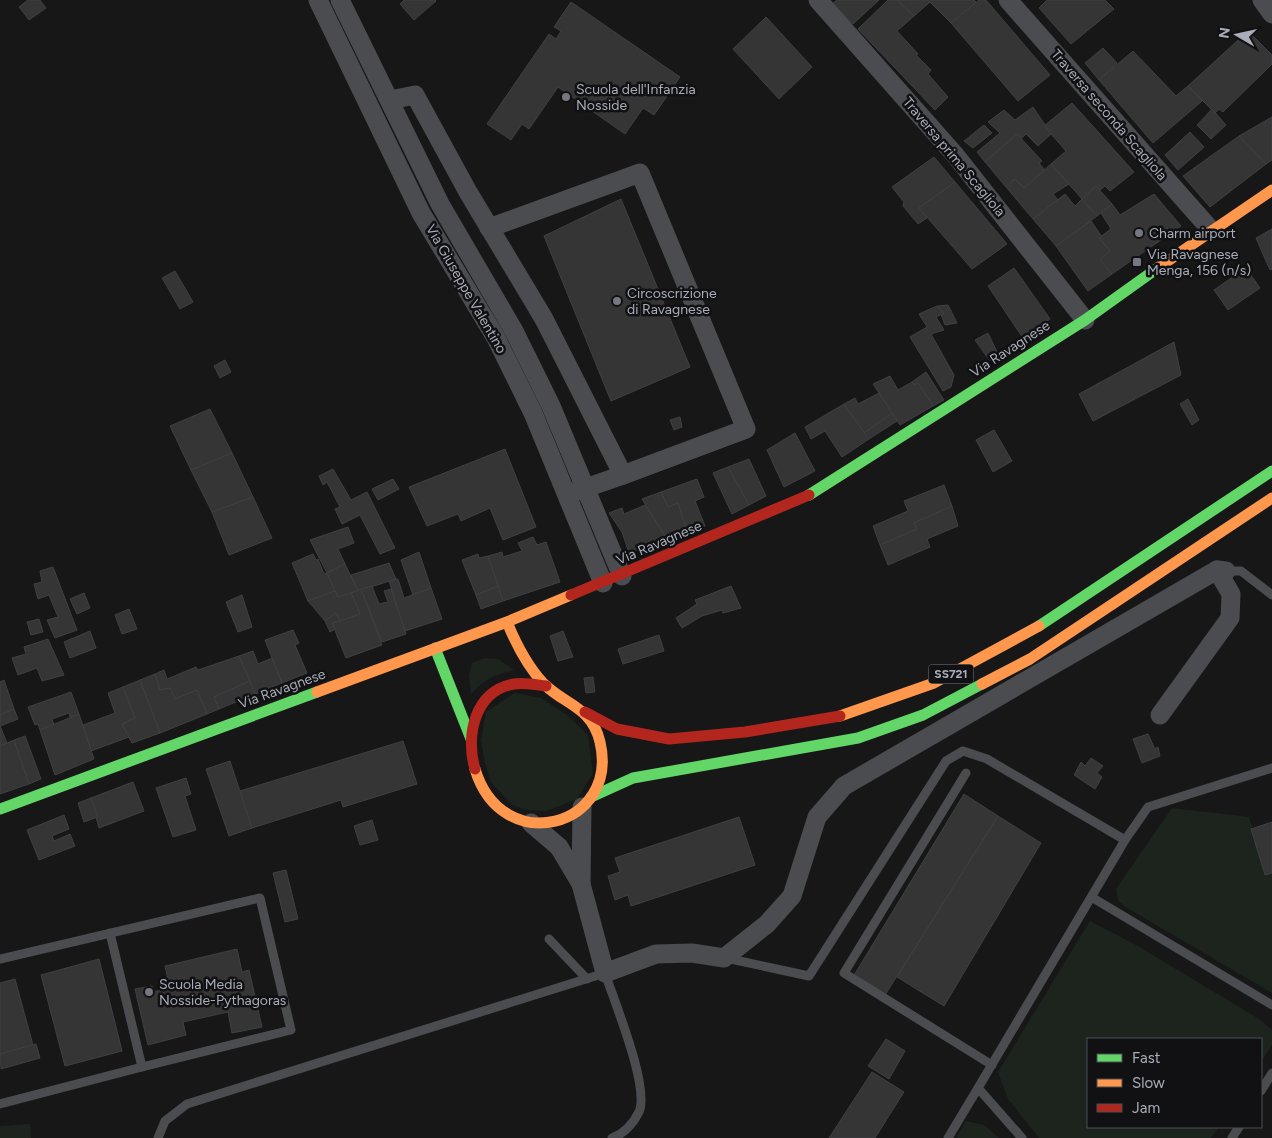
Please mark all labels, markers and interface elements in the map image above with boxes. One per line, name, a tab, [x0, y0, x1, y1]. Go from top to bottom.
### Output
north arrow	[1212, 10, 1262, 60]
text: N	[1215, 26, 1234, 40]
street label: Traversa seconda Scagliola	[1047, 46, 1171, 184]
place label: Scuola dell'Infanzia Nosside	[576, 81, 696, 114]
marker: Scuola dell'Infanzia Nosside	[560, 91, 572, 103]
street label: Traversa prima Scagliola	[899, 94, 1009, 220]
street label: Via Giuseppe Valentino	[422, 221, 510, 357]
place label: Charm airport	[1149, 225, 1236, 242]
marker: Charm airport	[1133, 227, 1145, 239]
place label: Via Ravagnese Menga, 156 (n/s)	[1147, 246, 1251, 279]
marker: Via Ravagnese Menga, 156 (n/s)	[1131, 256, 1143, 268]
place label: Circoscrizione di Ravagnese	[627, 285, 717, 318]
marker: Circoscrizione di Ravagnese	[611, 295, 623, 307]
street label: Via Ravagnese	[967, 317, 1053, 381]
street label: Via Ravagnese	[614, 517, 705, 569]
road number: SS721	[928, 664, 974, 684]
street label: Via Ravagnese	[236, 665, 328, 713]
place label: Scuola Media Nosside-Pythagoras	[159, 976, 286, 1009]
marker: Scuola Media Nosside-Pythagoras	[143, 986, 155, 998]
legend	[1087, 1038, 1262, 1128]
text: Fast	[1132, 1049, 1161, 1067]
text: Slow	[1132, 1074, 1165, 1092]
text: Jam	[1132, 1099, 1160, 1117]

